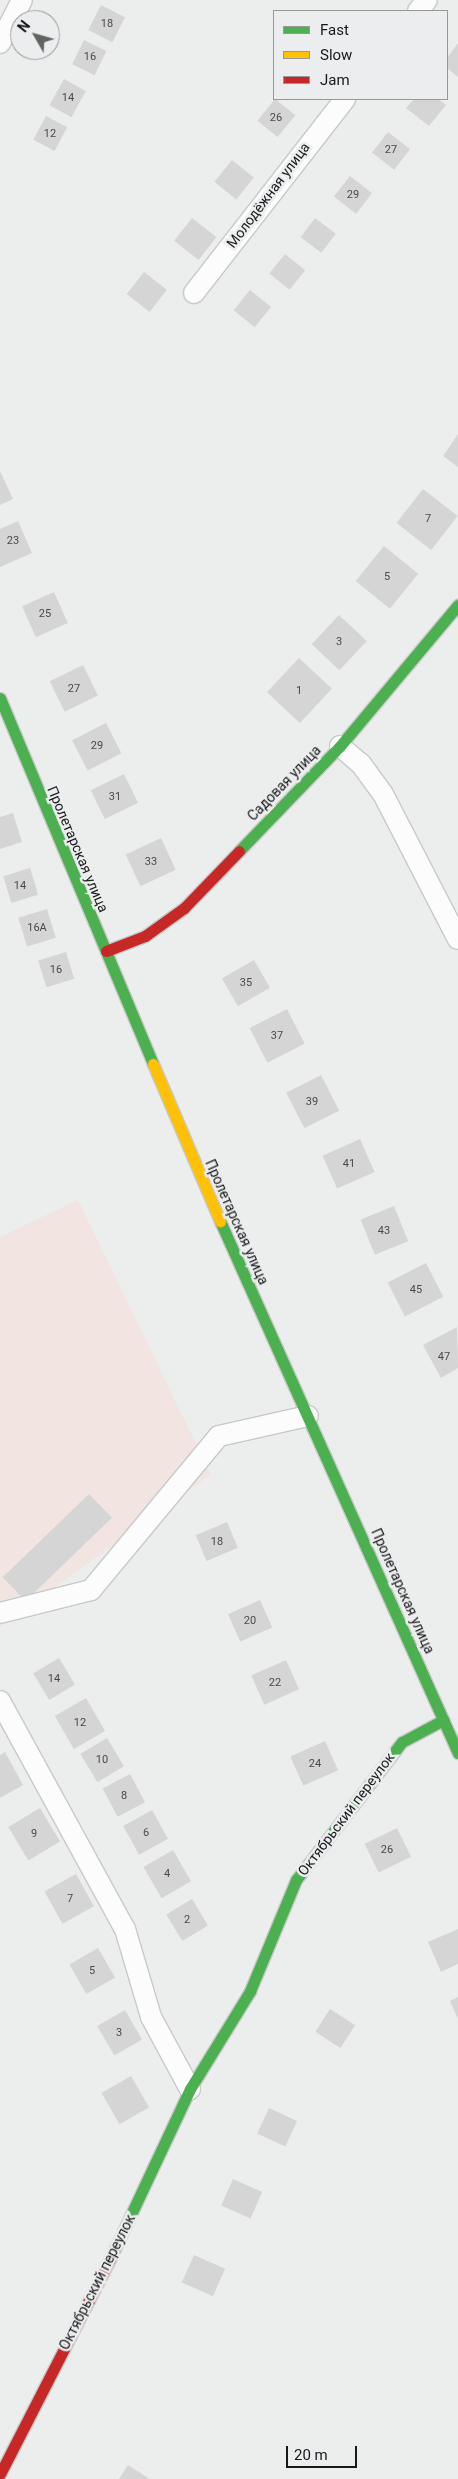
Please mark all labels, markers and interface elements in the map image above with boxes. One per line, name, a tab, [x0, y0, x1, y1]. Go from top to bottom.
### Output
north arrow	[10, 10, 60, 60]
legend	[273, 10, 448, 100]
house number: 18	[101, 17, 113, 31]
text: N	[15, 18, 33, 35]
text: Fast	[320, 21, 349, 39]
text: Slow	[320, 46, 352, 64]
house number: 16	[84, 50, 96, 64]
text: Jam	[320, 71, 350, 89]
house number: 14	[62, 91, 74, 105]
house number: 26	[270, 111, 282, 125]
house number: 12	[44, 127, 56, 141]
street label: Молодёжная улица	[223, 139, 313, 251]
house number: 27	[385, 143, 397, 157]
house number: 29	[347, 188, 359, 202]
house number: 7	[425, 512, 431, 526]
house number: 23	[7, 534, 19, 548]
house number: 5	[384, 570, 390, 584]
house number: 25	[39, 607, 51, 621]
house number: 3	[336, 635, 342, 649]
house number: 27	[68, 682, 80, 696]
house number: 1	[296, 684, 302, 698]
house number: 29	[91, 739, 103, 753]
street label: Садовая улица	[244, 742, 324, 824]
street label: Пролетарская улица	[44, 783, 112, 915]
house number: 31	[109, 790, 121, 804]
house number: 33	[145, 855, 157, 869]
house number: 14	[14, 879, 26, 893]
house number: 16А	[27, 921, 47, 935]
house number: 16	[50, 963, 62, 977]
house number: 35	[240, 976, 252, 990]
house number: 37	[271, 1029, 283, 1043]
house number: 39	[306, 1095, 318, 1109]
street label: Пролетарская улица	[202, 1157, 272, 1287]
house number: 41	[343, 1157, 355, 1171]
house number: 43	[378, 1224, 390, 1238]
house number: 45	[410, 1283, 422, 1297]
house number: 47	[438, 1350, 450, 1364]
street label: Пролетарская улица	[368, 1526, 438, 1656]
house number: 18	[211, 1535, 223, 1549]
house number: 20	[244, 1614, 256, 1628]
house number: 14	[48, 1672, 60, 1686]
house number: 22	[269, 1676, 281, 1690]
house number: 12	[74, 1716, 86, 1730]
street label: Октябрьский переулок	[294, 1749, 398, 1879]
house number: 10	[96, 1753, 108, 1767]
house number: 24	[309, 1757, 321, 1771]
house number: 8	[121, 1789, 127, 1803]
house number: 6	[143, 1826, 149, 1840]
house number: 9	[31, 1827, 37, 1841]
house number: 26	[381, 1843, 393, 1857]
house number: 4	[164, 1867, 170, 1881]
house number: 7	[67, 1892, 73, 1906]
house number: 2	[184, 1913, 190, 1927]
house number: 5	[89, 1964, 95, 1978]
house number: 3	[116, 2026, 122, 2040]
street label: Октябрьский переулок	[55, 2211, 139, 2353]
scale bar	[288, 2436, 359, 2468]
text: 20 m	[294, 2446, 328, 2464]

